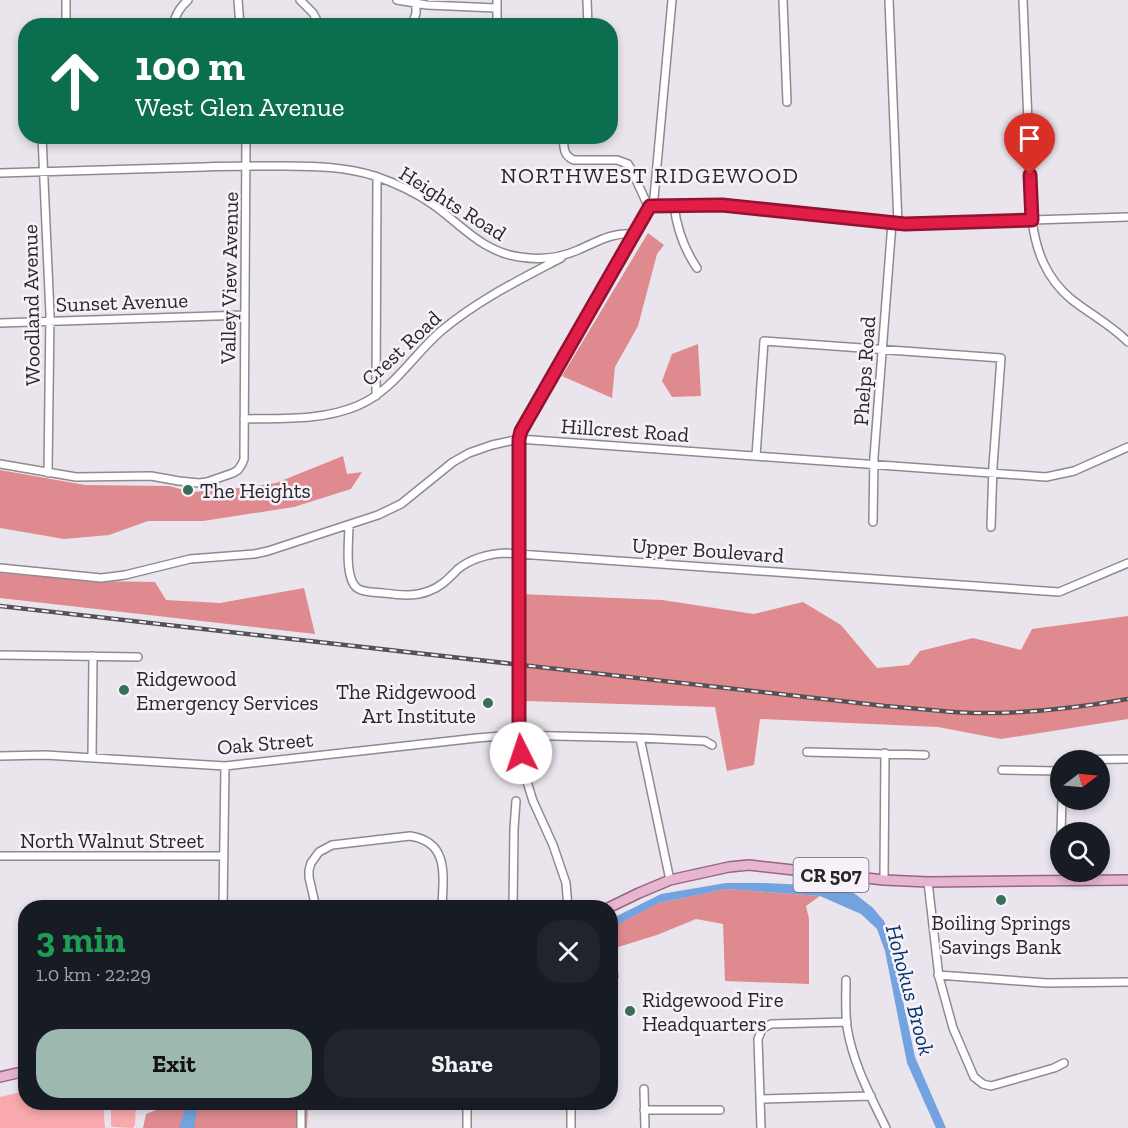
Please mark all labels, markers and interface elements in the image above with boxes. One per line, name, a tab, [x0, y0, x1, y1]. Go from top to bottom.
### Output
text: 100 m	[135, 40, 245, 91]
icon: ahead	[36, 42, 114, 120]
text: West Glen Avenue	[135, 91, 345, 123]
pin	[1004, 113, 1055, 175]
icon: arrive	[1013, 122, 1046, 155]
street label: Heights Road	[395, 160, 511, 246]
district label: NORTHWEST RIDGEWOOD	[500, 162, 800, 189]
street label: Valley View Avenue	[215, 191, 243, 365]
street label: Woodland Avenue	[17, 224, 45, 386]
street label: Sunset Avenue	[55, 287, 189, 317]
street label: Crest Road	[356, 305, 446, 391]
street label: Phelps Road	[848, 315, 880, 427]
street label: Hillcrest Road	[560, 413, 690, 447]
place label: The Heights	[200, 478, 311, 503]
marker: The Heights	[181, 483, 195, 497]
street label: Upper Boulevard	[631, 532, 785, 568]
place label: Ridgewood Emergency Services	[136, 666, 319, 715]
place label: The Ridgewood Art Institute	[336, 679, 476, 728]
marker: Ridgewood Emergency Services	[117, 683, 131, 697]
marker: The Ridgewood Art Institute	[481, 696, 495, 710]
position arrow	[489, 721, 553, 785]
street label: Oak Street	[216, 726, 314, 760]
north arrow	[1050, 750, 1110, 810]
map controls	[1050, 750, 1110, 882]
button: search	[1050, 822, 1110, 882]
street label: North Walnut Street	[20, 828, 204, 853]
road number: CR 507	[794, 858, 868, 892]
marker: Boiling Springs Savings Bank	[994, 893, 1008, 907]
place label: Boiling Springs Savings Bank	[931, 910, 1071, 959]
text: 3 min	[36, 918, 126, 961]
button: close	[537, 920, 600, 983]
water label: Hohokus Brook	[880, 922, 940, 1059]
text: 1.0 km · 22:29	[36, 962, 151, 986]
place label: Ridgewood Fire Headquarters	[642, 987, 784, 1036]
marker: Ridgewood Fire Headquarters	[623, 1004, 637, 1018]
button: Exit	[36, 1029, 312, 1098]
button: Share	[324, 1029, 600, 1098]

